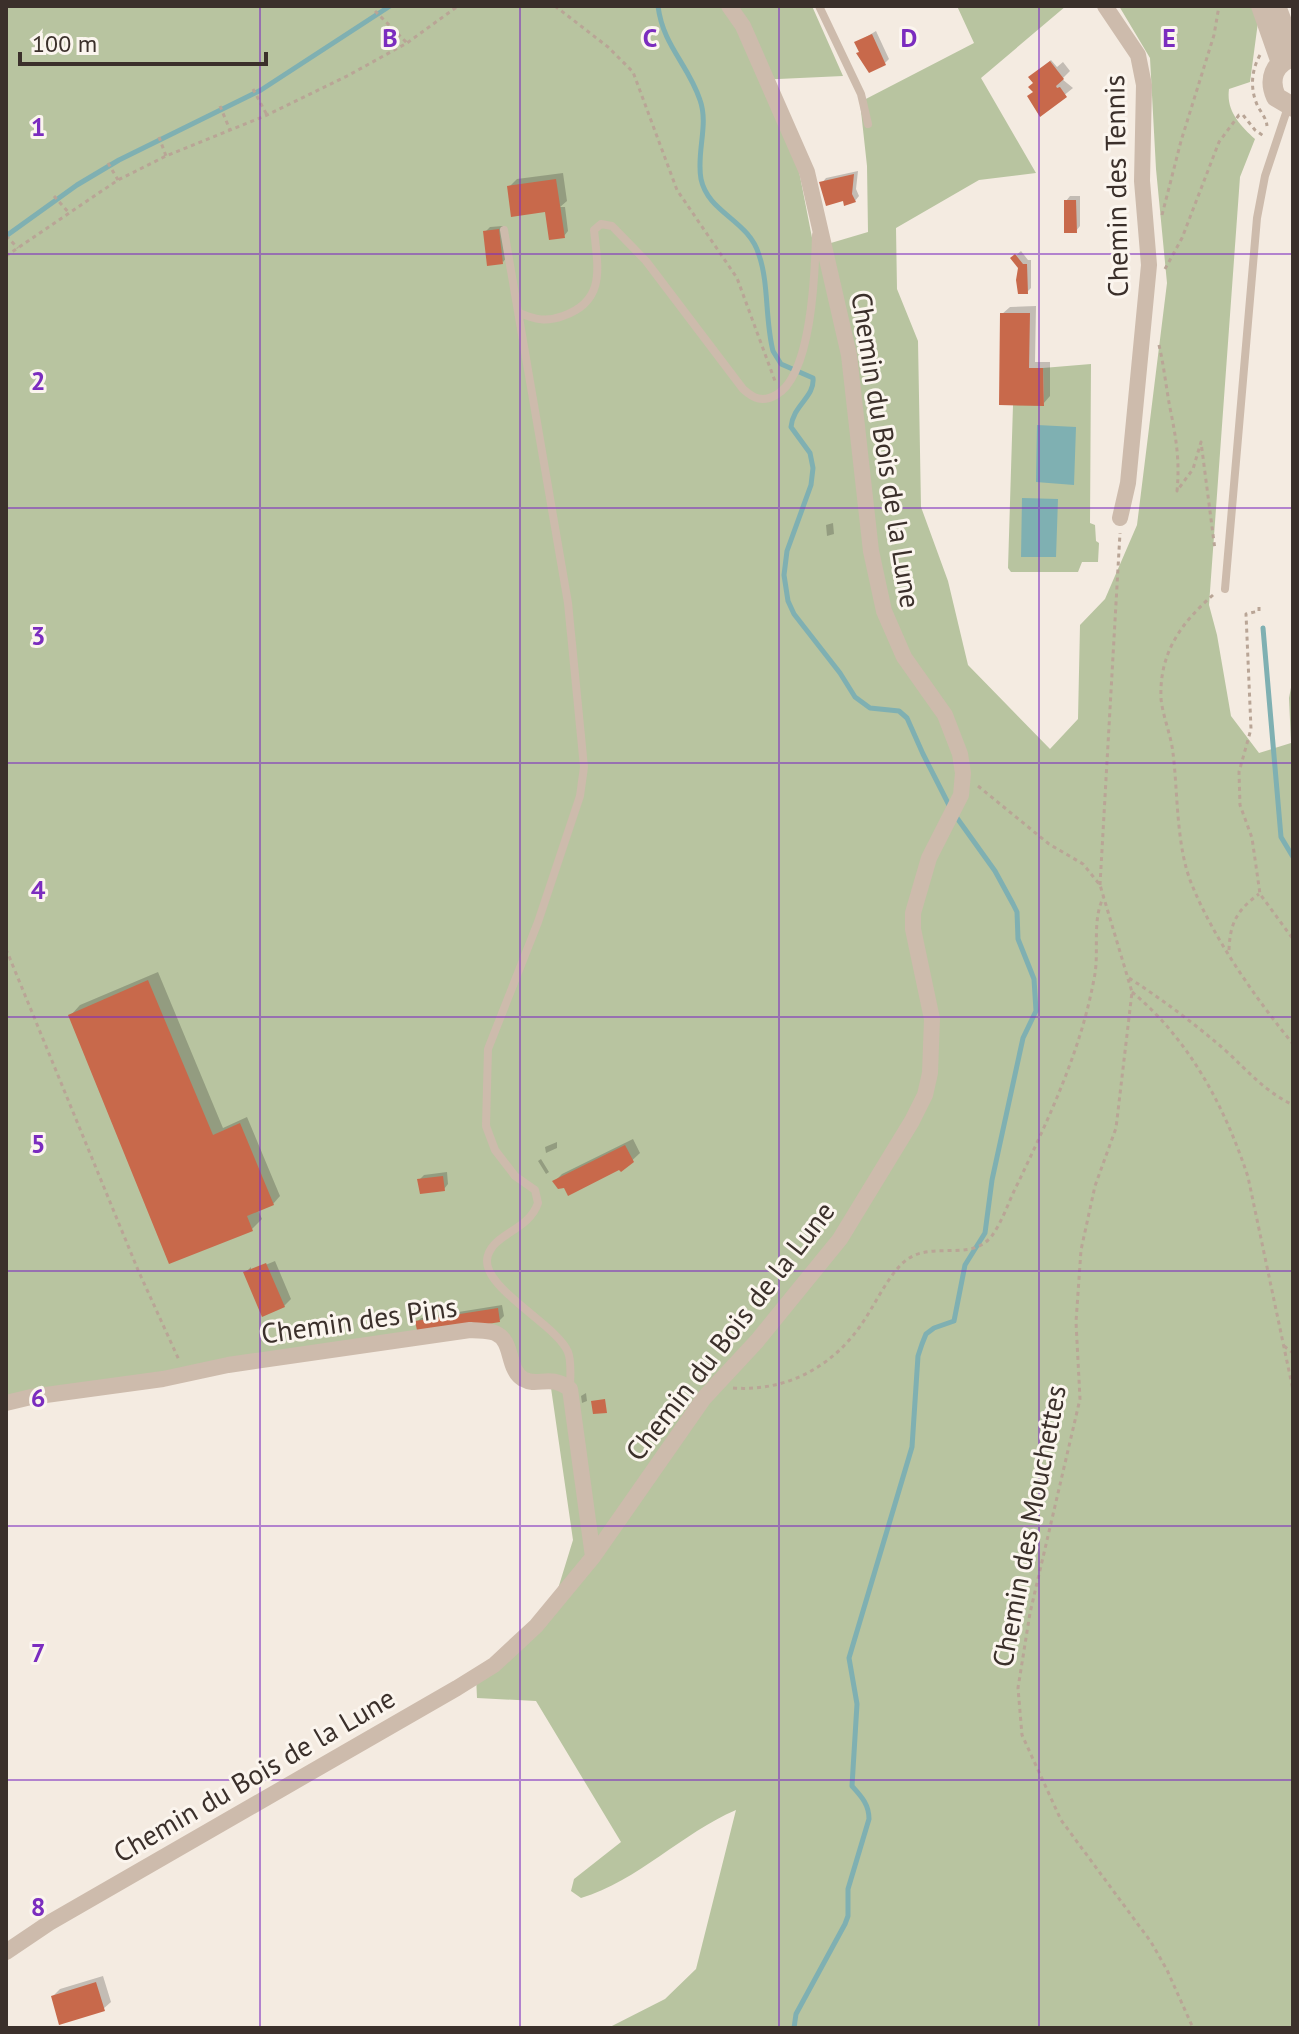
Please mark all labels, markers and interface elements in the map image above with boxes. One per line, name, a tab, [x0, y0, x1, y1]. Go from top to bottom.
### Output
scale bar	[20, 16, 266, 66]
text: B	[382, 21, 398, 54]
text: C	[643, 21, 657, 54]
text: D	[901, 21, 917, 54]
text: E	[1162, 21, 1176, 54]
text: 100 m	[32, 28, 97, 59]
street label: Chemin des Tennis	[1095, 75, 1136, 297]
text: 1	[31, 110, 45, 143]
street label: Chemin du Bois de la Lune	[843, 289, 930, 610]
text: 2	[31, 364, 45, 397]
text: 3	[31, 619, 45, 652]
text: 4	[31, 873, 46, 906]
text: 5	[31, 1127, 45, 1160]
street label: Chemin du Bois de la Lune	[617, 1194, 842, 1468]
street label: Chemin des Pins	[259, 1287, 459, 1352]
text: 6	[31, 1381, 45, 1414]
street label: Chemin des Mouchettes	[983, 1382, 1074, 1670]
text: 7	[31, 1636, 45, 1669]
street label: Chemin du Bois de la Lune	[106, 1679, 401, 1870]
text: 8	[31, 1890, 45, 1923]

